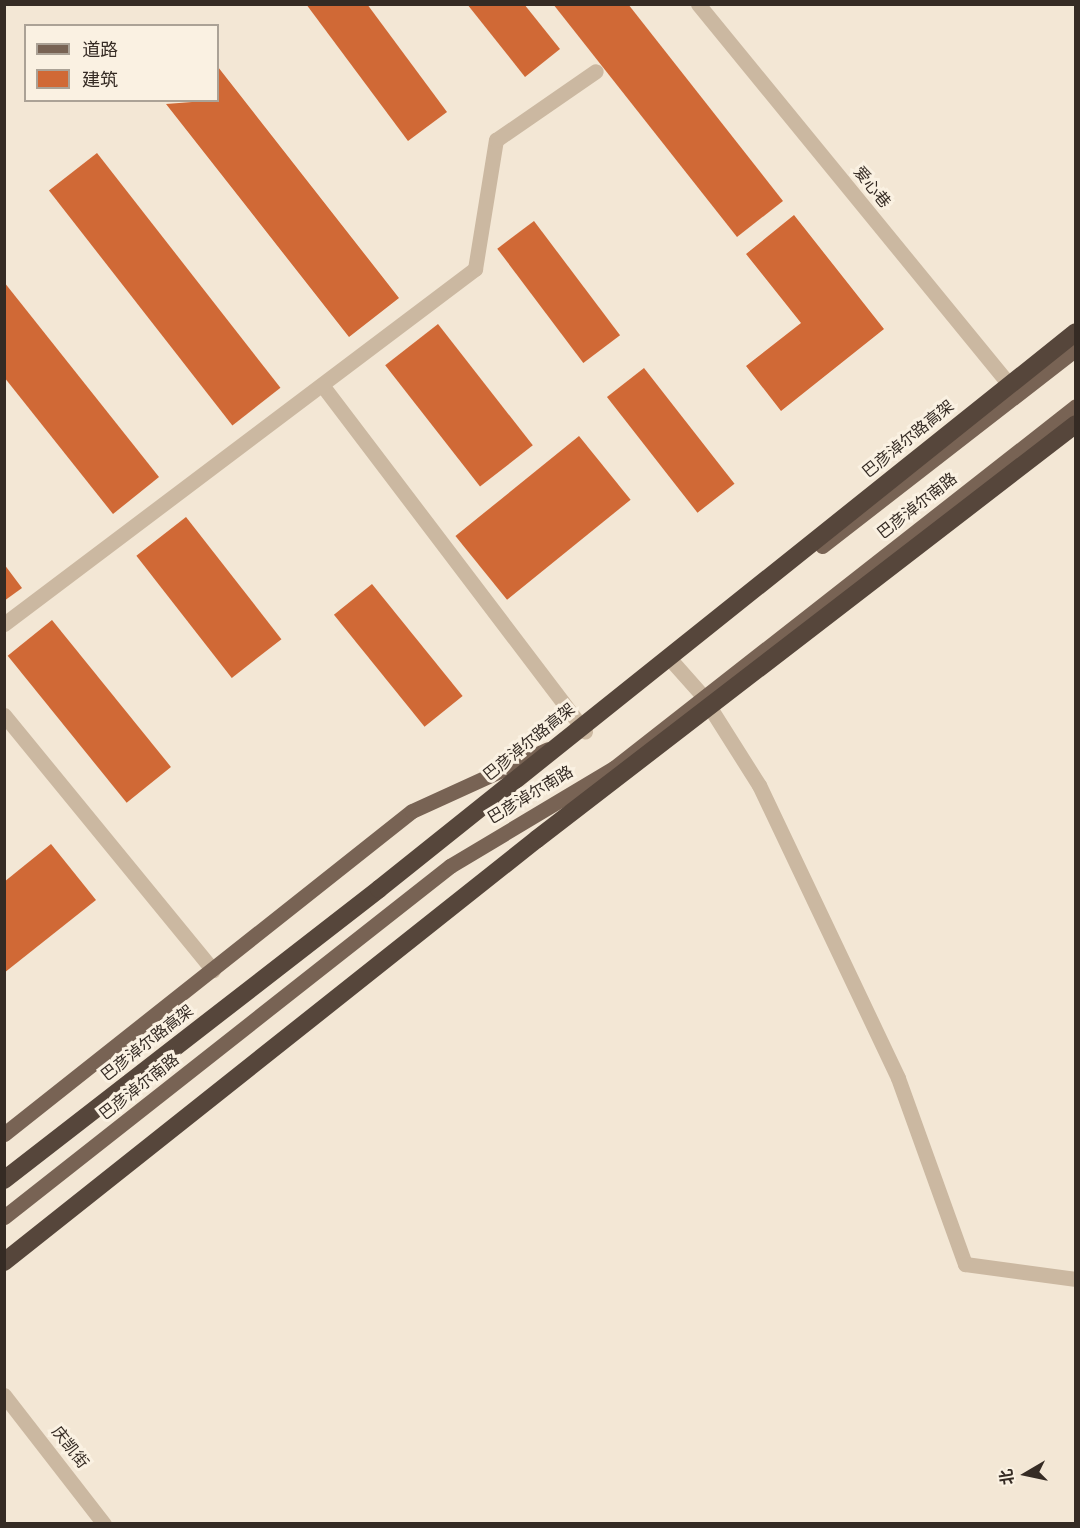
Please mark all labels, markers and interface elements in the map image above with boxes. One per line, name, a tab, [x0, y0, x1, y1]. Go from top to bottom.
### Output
legend	[24, 24, 219, 102]
text: 道路	[82, 40, 118, 63]
text: 建筑	[82, 70, 118, 93]
street label: 爱心巷	[848, 163, 894, 213]
street label: 巴彦淖尔路高架	[859, 397, 959, 483]
street label: 巴彦淖尔南路	[874, 470, 962, 544]
street label: 巴彦淖尔路高架	[480, 700, 580, 786]
street label: 巴彦淖尔南路	[485, 763, 577, 829]
street label: 巴彦淖尔路高架	[98, 1002, 198, 1086]
street label: 巴彦淖尔南路	[96, 1051, 184, 1125]
street label: 庆凯街	[47, 1423, 91, 1473]
north arrow	[996, 1444, 1056, 1504]
text: 北	[997, 1467, 1019, 1486]

